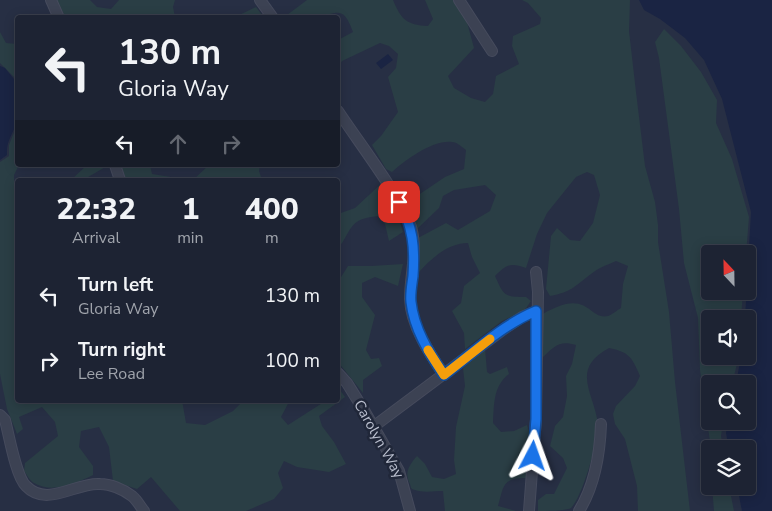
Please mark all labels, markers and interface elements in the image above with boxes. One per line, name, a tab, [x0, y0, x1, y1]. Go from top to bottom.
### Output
text: 130 m	[118, 29, 221, 76]
icon: left	[35, 35, 100, 100]
text: Gloria Way	[118, 74, 229, 104]
icon: left	[111, 130, 139, 158]
icon: ahead	[164, 130, 192, 158]
icon: right	[217, 130, 245, 158]
pin	[378, 181, 420, 223]
icon: arrive	[385, 188, 413, 216]
text: 22:32	[56, 189, 136, 230]
text: 1	[181, 189, 199, 230]
text: 400	[245, 189, 299, 230]
text: Arrival	[72, 227, 120, 249]
text: min	[177, 227, 204, 249]
text: m	[265, 227, 279, 249]
north arrow	[701, 245, 756, 300]
map controls	[701, 245, 756, 495]
text: Turn left	[78, 272, 153, 298]
icon: left	[35, 282, 63, 310]
text: 130 m	[265, 283, 320, 309]
text: Gloria Way	[78, 298, 159, 320]
button: sound	[701, 310, 756, 365]
text: Turn right	[78, 337, 165, 363]
icon: right	[35, 347, 63, 375]
text: 100 m	[265, 348, 320, 374]
text: Lee Road	[78, 363, 145, 385]
button: search	[701, 375, 756, 430]
street label: Carolyn Way	[349, 396, 409, 482]
position arrow	[506, 429, 558, 481]
button: layers	[701, 440, 756, 495]

